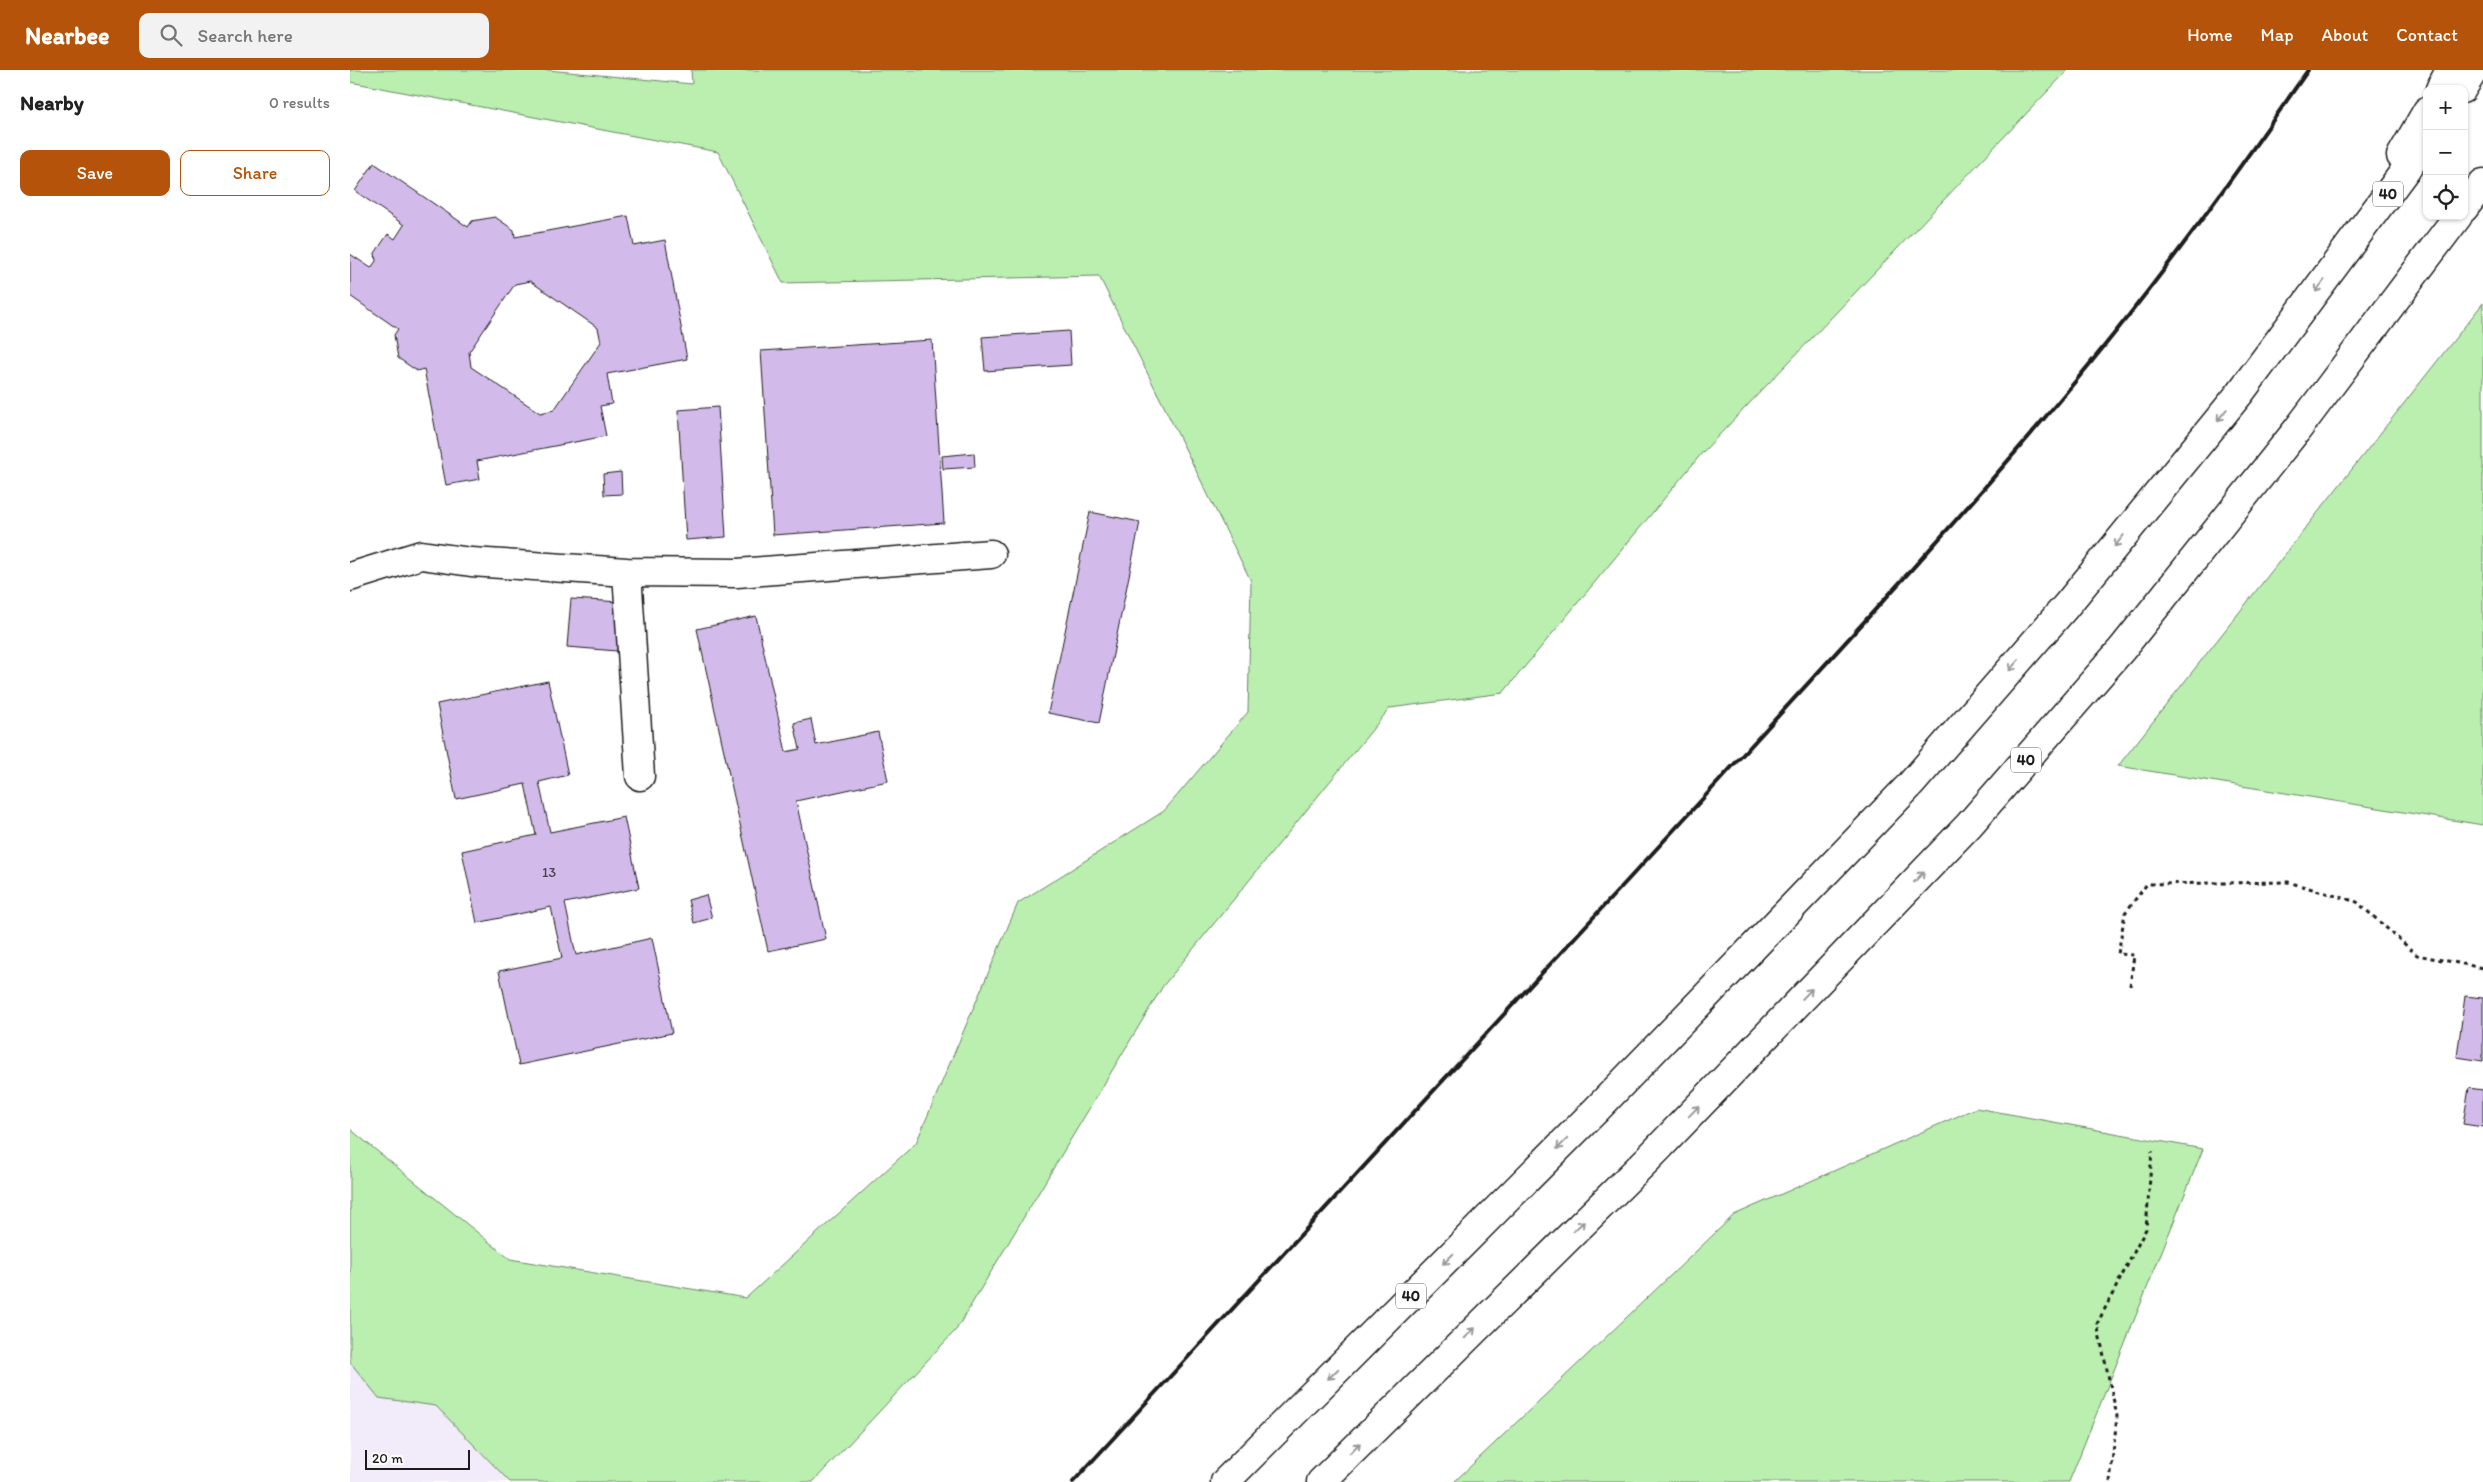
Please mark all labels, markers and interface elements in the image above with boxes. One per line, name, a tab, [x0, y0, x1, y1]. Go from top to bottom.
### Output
search box	[139, 13, 489, 58]
text: Nearbee	[25, 21, 109, 50]
icon: search	[157, 21, 185, 49]
text: Search here	[197, 24, 293, 47]
text: Home	[2187, 24, 2233, 46]
text: Map	[2261, 24, 2294, 46]
text: About	[2322, 24, 2368, 46]
text: Contact	[2396, 24, 2458, 46]
map controls	[2423, 85, 2468, 220]
button: +	[2423, 85, 2468, 130]
text: Nearby	[20, 90, 84, 115]
text: 0 results	[269, 93, 330, 112]
button: −	[2423, 130, 2468, 175]
button: Save	[20, 150, 170, 196]
button: Share	[180, 150, 330, 196]
button: locate	[2423, 175, 2468, 220]
road number: 40	[2373, 182, 2403, 206]
one-way arrow	[2315, 279, 2325, 293]
one-way arrow	[2216, 409, 2227, 422]
one-way arrow	[2114, 534, 2125, 547]
one-way arrow	[2009, 659, 2020, 672]
road number: 40	[2011, 748, 2041, 772]
house number: 13	[542, 864, 556, 881]
one-way arrow	[1913, 870, 1925, 883]
one-way arrow	[1801, 988, 1813, 1000]
one-way arrow	[1688, 1105, 1700, 1117]
one-way arrow	[1556, 1138, 1568, 1150]
one-way arrow	[1573, 1220, 1585, 1232]
one-way arrow	[1441, 1253, 1454, 1265]
road number: 40	[1396, 1284, 1426, 1308]
one-way arrow	[1464, 1327, 1476, 1339]
one-way arrow	[1327, 1368, 1339, 1380]
one-way arrow	[1349, 1441, 1361, 1454]
scale bar	[365, 1447, 470, 1470]
text: 20 m	[372, 1450, 403, 1467]

